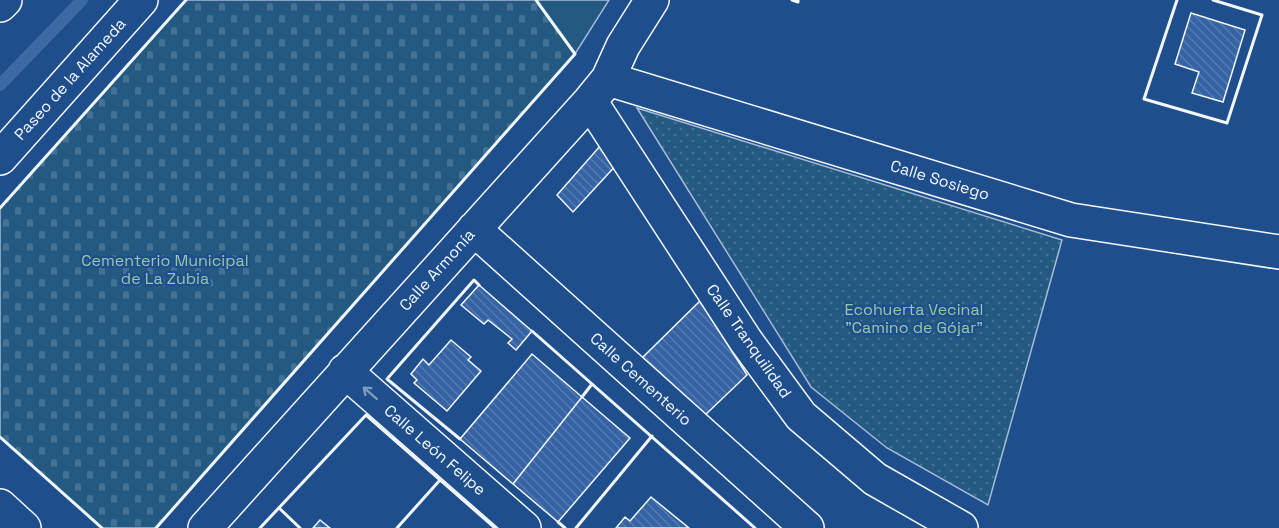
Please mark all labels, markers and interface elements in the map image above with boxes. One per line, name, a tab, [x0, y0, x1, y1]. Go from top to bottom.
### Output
street label: Paseo de la Alameda	[10, 14, 130, 144]
street label: Calle Sosiego	[888, 155, 992, 205]
street label: Calle Armonía	[395, 225, 479, 315]
park label: Cementerio Municipal de La Zubia	[81, 250, 249, 289]
street label: Calle Tranquilidad	[702, 280, 796, 402]
park label: Ecohuerta Vecinal "Camino de Gójar"	[844, 299, 984, 338]
street label: Calle Cementerio	[586, 328, 696, 430]
one-way arrow	[363, 386, 378, 400]
street label: Calle León Felipe	[380, 400, 490, 500]

